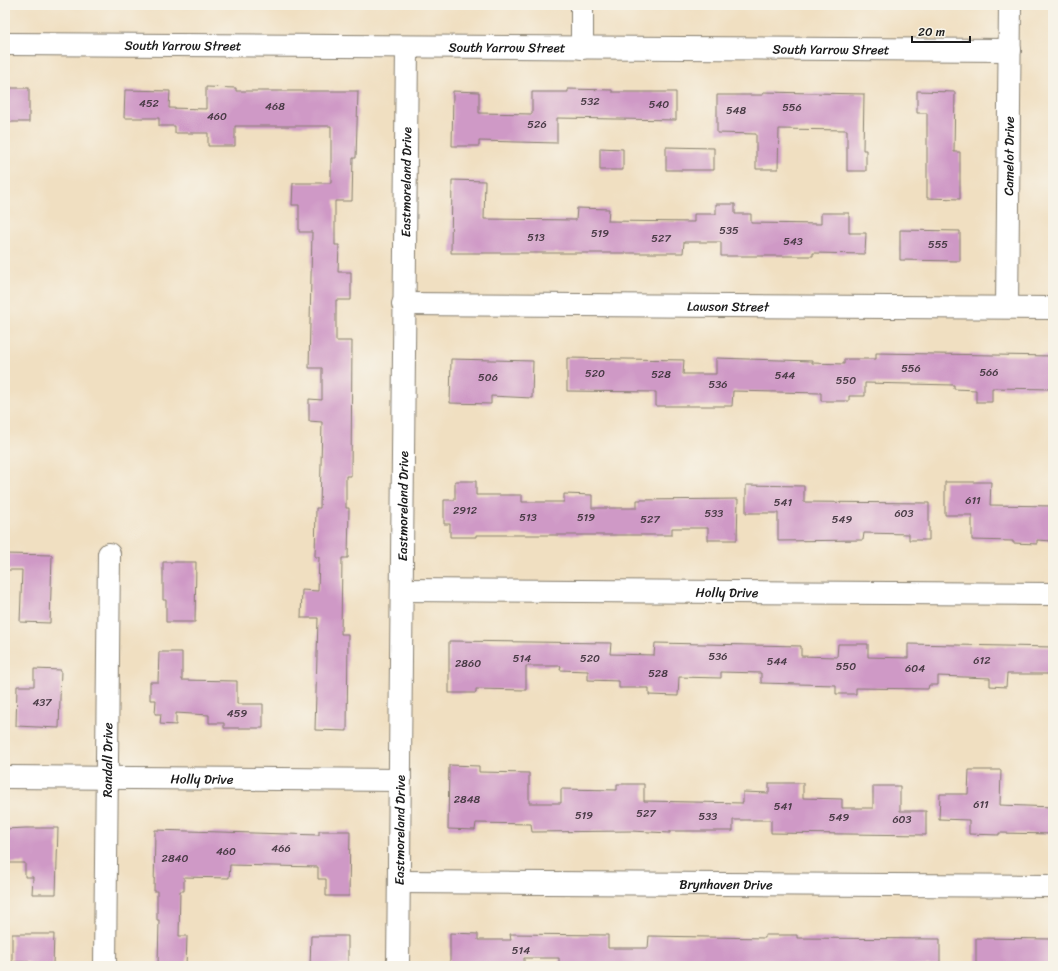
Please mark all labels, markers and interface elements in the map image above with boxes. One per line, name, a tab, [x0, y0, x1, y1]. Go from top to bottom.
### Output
scale bar	[912, 18, 970, 44]
text: 20 m	[918, 21, 945, 43]
street label: South Yarrow Street	[124, 33, 242, 57]
street label: South Yarrow Street	[448, 35, 566, 59]
street label: South Yarrow Street	[772, 37, 890, 61]
house number: 532	[580, 92, 600, 111]
house number: 452	[139, 94, 160, 113]
house number: 540	[649, 95, 669, 114]
house number: 468	[265, 97, 285, 116]
house number: 556	[782, 98, 802, 117]
house number: 548	[726, 101, 746, 120]
house number: 460	[207, 107, 227, 126]
house number: 526	[527, 115, 547, 134]
street label: Camelot Drive	[997, 116, 1020, 196]
street label: Eastmoreland Drive	[394, 127, 418, 237]
house number: 535	[719, 221, 739, 240]
house number: 519	[591, 224, 609, 243]
house number: 513	[527, 228, 545, 247]
house number: 527	[651, 229, 671, 248]
house number: 543	[783, 232, 803, 251]
house number: 555	[928, 235, 948, 254]
street label: Lawson Street	[687, 294, 770, 318]
house number: 556	[901, 359, 921, 378]
house number: 566	[979, 363, 999, 382]
house number: 520	[585, 364, 605, 383]
house number: 528	[651, 365, 671, 384]
house number: 544	[775, 366, 795, 385]
house number: 506	[478, 368, 498, 387]
house number: 550	[836, 371, 856, 390]
house number: 536	[708, 375, 728, 394]
street label: Eastmoreland Drive	[390, 451, 415, 561]
house number: 611	[965, 491, 981, 510]
house number: 541	[774, 493, 792, 512]
house number: 2912	[453, 501, 478, 520]
house number: 533	[705, 504, 723, 523]
house number: 603	[894, 504, 914, 523]
house number: 513	[519, 508, 537, 527]
house number: 519	[577, 508, 595, 527]
house number: 527	[640, 510, 660, 529]
house number: 549	[832, 510, 852, 529]
street label: Holly Drive	[696, 580, 759, 604]
house number: 536	[708, 647, 728, 666]
house number: 514	[513, 649, 531, 668]
house number: 520	[580, 649, 600, 668]
house number: 612	[973, 651, 991, 670]
house number: 544	[767, 652, 787, 671]
house number: 2860	[455, 654, 481, 673]
house number: 550	[836, 657, 856, 676]
house number: 604	[905, 659, 925, 678]
house number: 528	[648, 664, 668, 683]
house number: 437	[32, 693, 52, 712]
house number: 459	[227, 704, 247, 723]
street label: Randall Drive	[95, 722, 119, 798]
street label: Holly Drive	[171, 767, 234, 790]
street label: Eastmoreland Drive	[387, 775, 411, 885]
house number: 2848	[454, 790, 481, 809]
house number: 611	[973, 795, 989, 814]
house number: 541	[774, 797, 792, 816]
house number: 527	[636, 804, 656, 823]
house number: 519	[575, 806, 593, 825]
house number: 533	[699, 807, 717, 826]
house number: 549	[829, 808, 849, 827]
house number: 603	[892, 810, 912, 829]
house number: 466	[271, 839, 291, 858]
house number: 460	[216, 842, 236, 861]
house number: 2840	[162, 849, 188, 868]
street label: Brynhaven Drive	[679, 872, 773, 896]
house number: 514	[512, 941, 530, 960]

